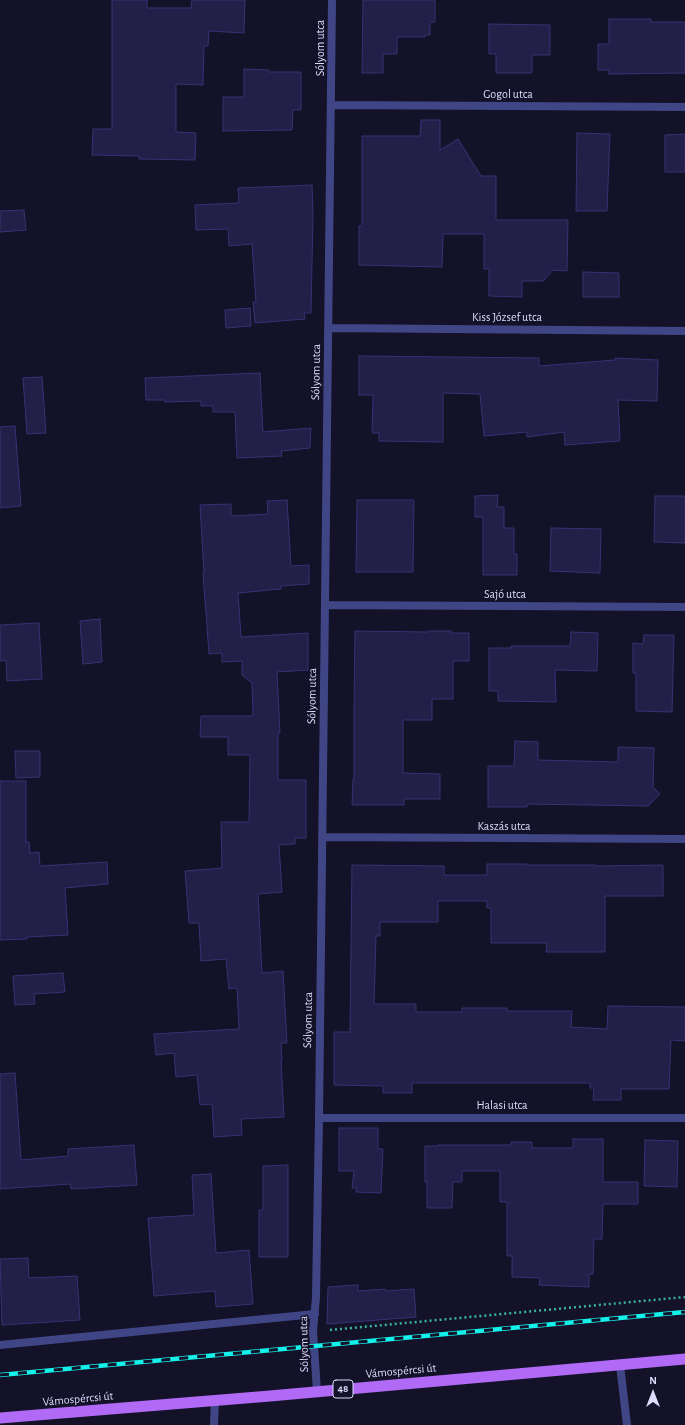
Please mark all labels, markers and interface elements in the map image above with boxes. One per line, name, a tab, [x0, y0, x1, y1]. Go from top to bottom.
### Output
street label: Sólyom utca	[313, 20, 327, 76]
street label: Gogol utca	[483, 87, 533, 101]
street label: Kiss József utca	[472, 310, 542, 324]
street label: Sólyom utca	[308, 344, 324, 400]
street label: Sajó utca	[484, 587, 526, 601]
street label: Sólyom utca	[304, 668, 320, 724]
street label: Kaszás utca	[477, 819, 531, 833]
street label: Sólyom utca	[300, 992, 316, 1048]
street label: Halasi utca	[476, 1098, 528, 1112]
street label: Sólyom utca	[296, 1316, 312, 1372]
street label: Vámospércsi út	[365, 1361, 437, 1381]
north arrow	[633, 1373, 673, 1413]
text: N	[649, 1375, 657, 1386]
road number: 48	[333, 1380, 353, 1398]
street label: Vámospércsi út	[42, 1389, 114, 1409]

